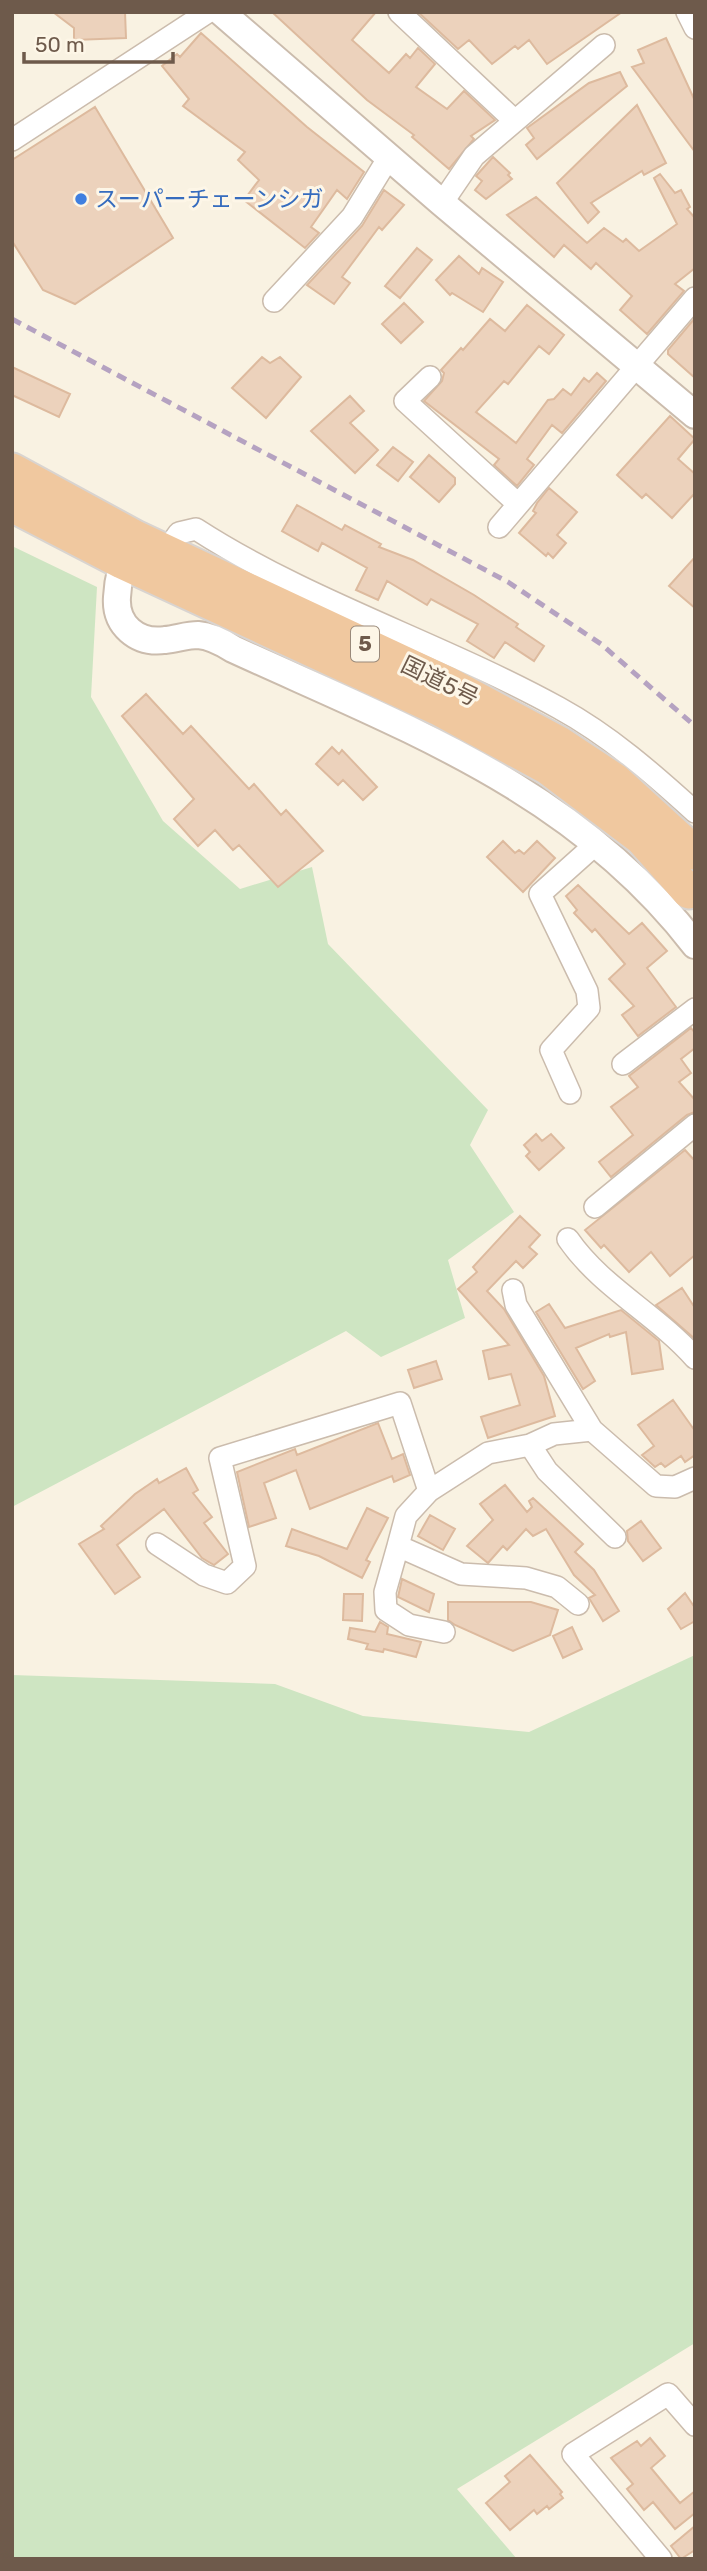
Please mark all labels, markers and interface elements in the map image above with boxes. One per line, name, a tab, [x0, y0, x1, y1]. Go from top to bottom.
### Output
scale bar	[24, 21, 173, 65]
text: 50 m	[35, 32, 85, 57]
place label: スーパーチェーンシガ	[95, 185, 324, 213]
marker: スーパーチェーンシガ	[73, 191, 89, 207]
road number: 5	[351, 626, 379, 662]
street label: 国道5号	[397, 650, 483, 712]

